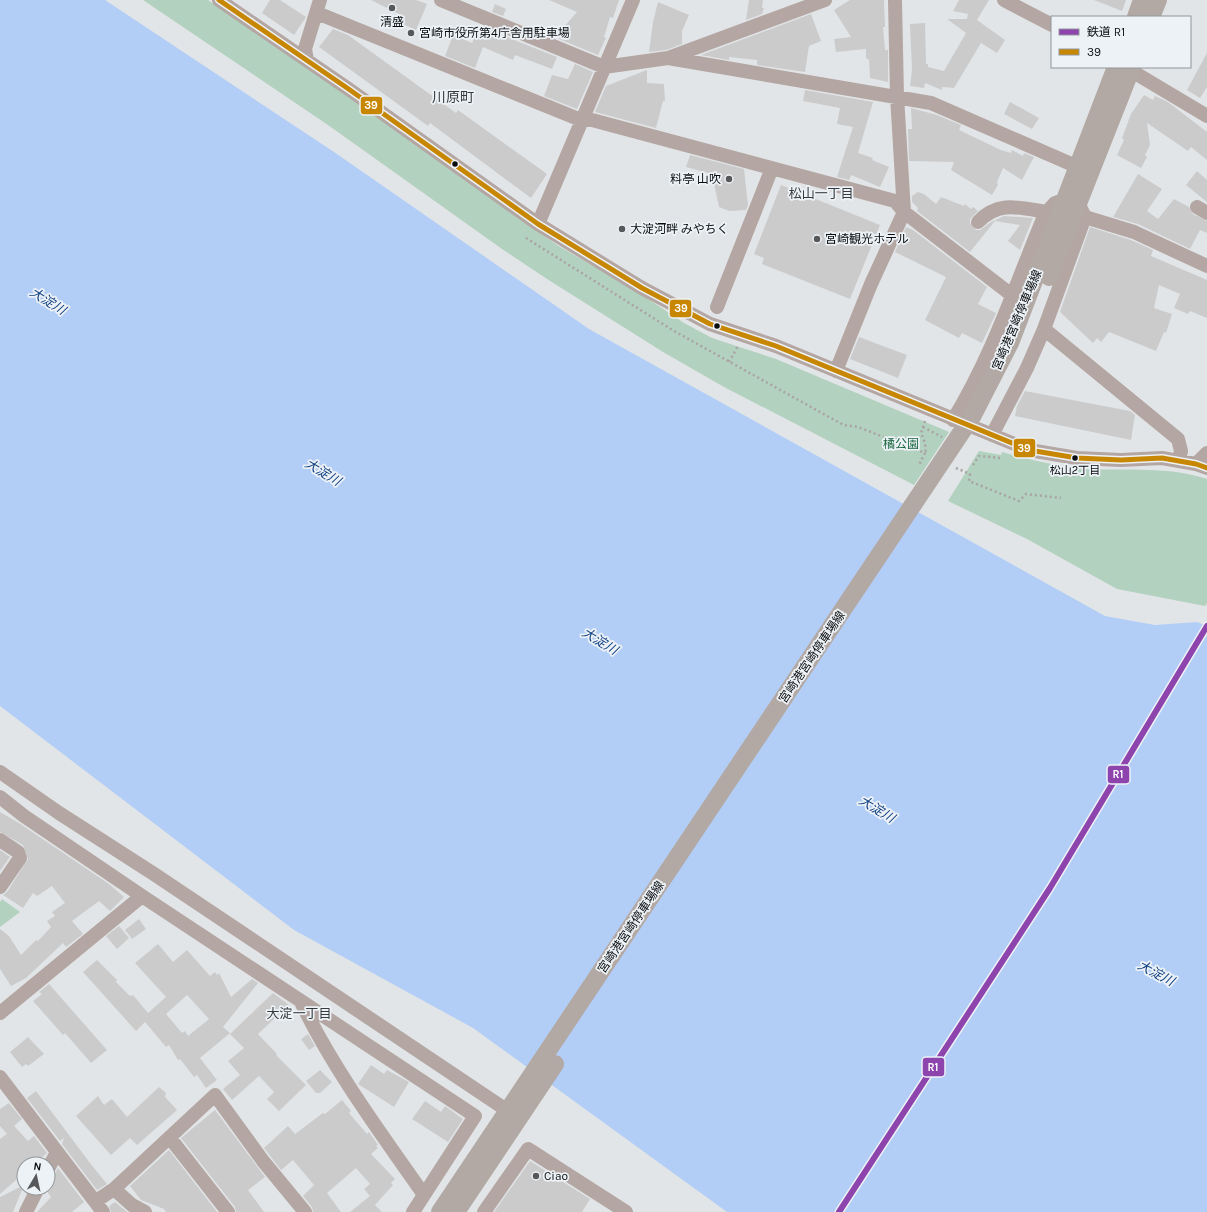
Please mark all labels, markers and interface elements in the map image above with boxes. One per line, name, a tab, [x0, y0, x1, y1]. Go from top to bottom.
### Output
marker: 清盛	[387, 3, 397, 13]
place label: 清盛	[380, 15, 404, 29]
legend	[1051, 16, 1191, 68]
text: 鉄道 R1	[1087, 25, 1125, 39]
place label: 宮崎市役所第4庁舎用駐車場	[419, 26, 570, 40]
marker: 宮崎市役所第4庁舎用駐車場	[406, 28, 416, 38]
text: 39	[1087, 45, 1101, 59]
district label: 川原町	[432, 89, 474, 106]
line badge: 39	[360, 96, 383, 115]
text: 39	[364, 99, 378, 112]
unlabelled marker	[450, 159, 460, 169]
place label: 料亭 山吹	[670, 172, 721, 186]
marker: 料亭 山吹	[724, 174, 734, 184]
district label: 松山一丁目	[788, 186, 854, 201]
place label: 大淀河畔 みやちく	[630, 222, 729, 236]
marker: 大淀河畔 みやちく	[617, 224, 627, 234]
place label: 宮崎観光ホテル	[825, 232, 909, 246]
marker: 宮崎観光ホテル	[812, 234, 822, 244]
street label: 宮崎港宮崎停車場線	[989, 268, 1045, 372]
water label: 大淀川	[27, 284, 70, 319]
line badge: 39	[669, 299, 692, 318]
text: 39	[674, 302, 688, 315]
unlabelled marker	[712, 321, 722, 331]
park label: 橘公園	[883, 437, 919, 451]
line badge: 39	[1013, 438, 1036, 458]
text: 39	[1017, 442, 1031, 455]
marker: 松山2丁目	[1070, 453, 1080, 463]
water label: 大淀川	[302, 456, 345, 489]
place label: 松山2丁目	[1050, 464, 1100, 477]
street label: 宮崎港宮崎停車場線	[776, 608, 848, 706]
water label: 大淀川	[579, 625, 622, 658]
line badge: R1	[1107, 765, 1130, 784]
text: R1	[1112, 768, 1124, 781]
water label: 大淀川	[856, 793, 899, 826]
street label: 宮崎港宮崎停車場線	[595, 878, 667, 976]
water label: 大淀川	[1135, 957, 1178, 990]
district label: 大淀一丁目	[266, 1006, 332, 1021]
line badge: R1	[922, 1057, 945, 1077]
text: R1	[927, 1061, 939, 1074]
north arrow	[16, 1156, 56, 1196]
text: N	[33, 1160, 42, 1174]
place label: Ciao	[544, 1169, 568, 1183]
marker: Ciao	[531, 1171, 541, 1181]

